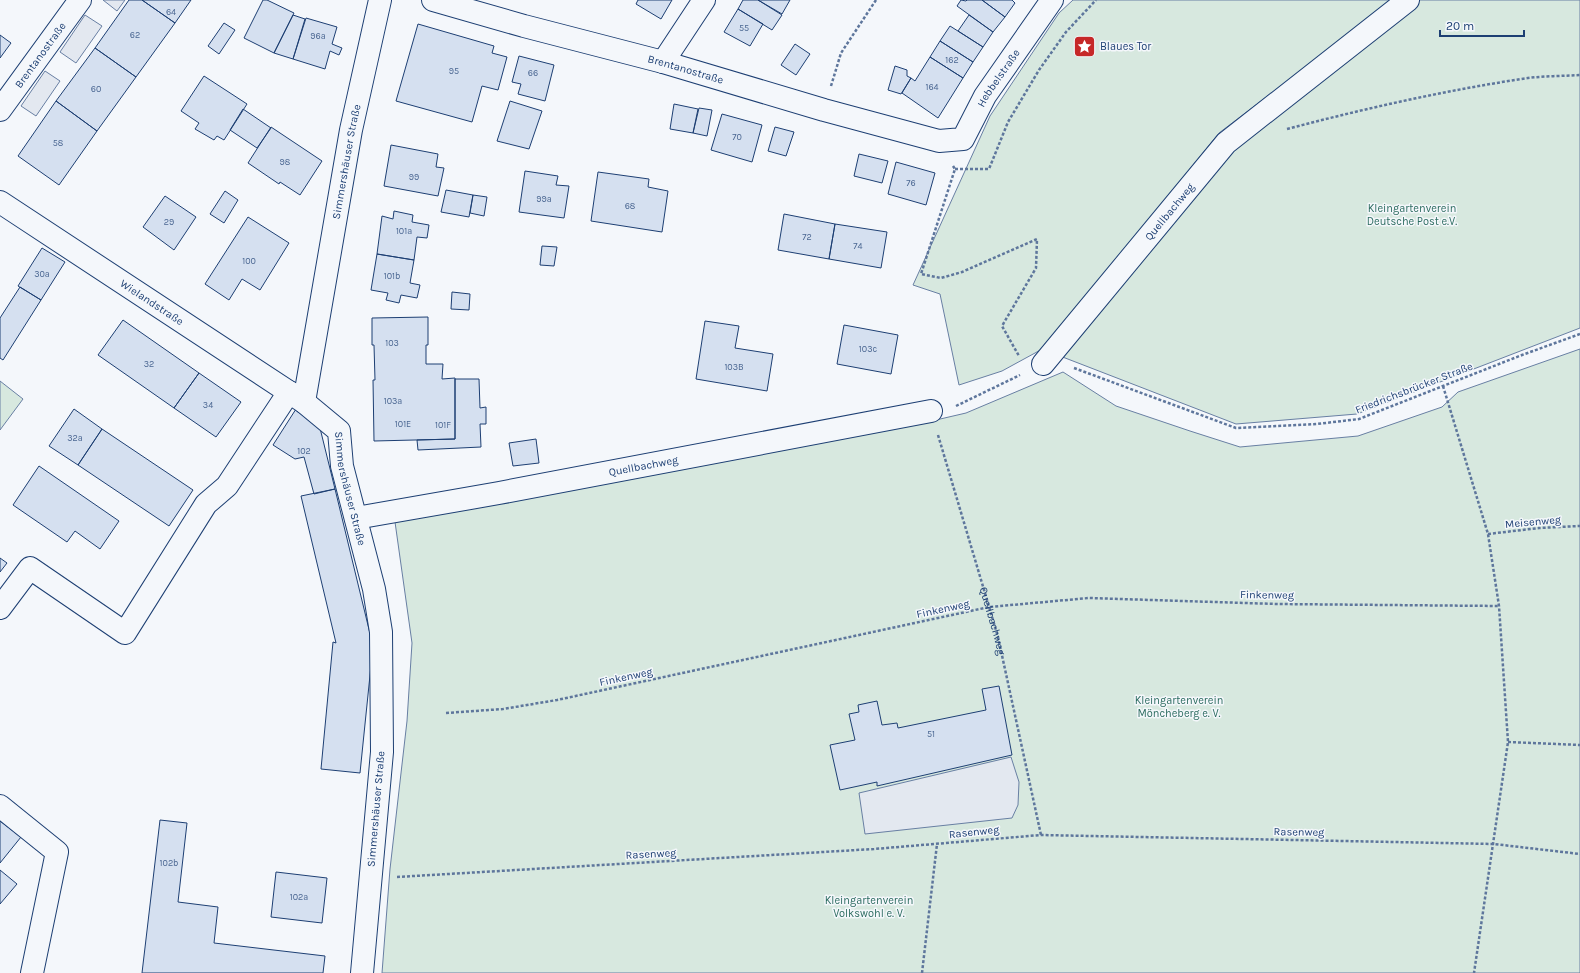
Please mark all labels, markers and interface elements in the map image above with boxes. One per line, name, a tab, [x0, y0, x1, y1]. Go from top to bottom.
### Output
house number: 64	[166, 7, 176, 17]
scale bar	[1440, 12, 1524, 38]
street label: Brentanostraße	[12, 19, 68, 91]
text: 20 m	[1446, 19, 1474, 33]
house number: 55	[739, 23, 749, 33]
house number: 62	[130, 30, 140, 40]
house number: 96a	[310, 31, 326, 41]
place icon: Blaues Tor	[1071, 33, 1097, 59]
place label: Blaues Tor	[1100, 40, 1151, 53]
street label: Hebbelstraße	[974, 46, 1023, 109]
street label: Brentanostraße	[646, 52, 726, 86]
house number: 162	[945, 55, 959, 65]
house number: 95	[449, 66, 459, 76]
house number: 66	[528, 68, 538, 78]
house number: 164	[925, 82, 939, 92]
house number: 60	[91, 84, 101, 94]
street label: Simmershäuser Straße	[329, 103, 363, 220]
house number: 70	[732, 132, 742, 142]
house number: 58	[53, 138, 64, 148]
house number: 98	[280, 157, 291, 167]
house number: 99	[409, 172, 419, 182]
house number: 76	[906, 178, 916, 188]
street label: Quellbachweg	[1142, 180, 1197, 243]
house number: 99a	[536, 194, 552, 204]
house number: 68	[625, 201, 636, 211]
park label: Kleingartenverein Deutsche Post e.V.	[1367, 202, 1457, 228]
house number: 29	[164, 217, 174, 227]
house number: 101a	[396, 226, 412, 236]
house number: 72	[802, 232, 812, 242]
house number: 74	[853, 241, 863, 251]
house number: 100	[242, 256, 256, 266]
house number: 30a	[34, 269, 50, 279]
house number: 101b	[384, 271, 400, 281]
street label: Wielandstraße	[118, 276, 187, 328]
house number: 103	[385, 338, 399, 348]
house number: 103c	[859, 344, 877, 354]
house number: 32	[144, 359, 154, 369]
street label: Friedrichsbrücker Straße	[1353, 359, 1475, 416]
house number: 103B	[724, 362, 744, 372]
house number: 103a	[384, 396, 402, 406]
house number: 34	[203, 400, 213, 410]
house number: 101E	[395, 419, 411, 429]
house number: 101F	[435, 420, 451, 430]
street label: Simmershäuser Straße	[333, 431, 369, 547]
house number: 32a	[67, 433, 83, 443]
house number: 102	[297, 446, 311, 456]
street label: Quellbachweg	[607, 453, 680, 479]
street label: Meisenweg	[1504, 513, 1562, 531]
street label: Quellbachweg	[977, 585, 1008, 657]
street label: Finkenweg	[1240, 588, 1295, 602]
street label: Finkenweg	[915, 597, 972, 621]
street label: Finkenweg	[598, 665, 655, 689]
park label: Kleingartenverein Möncheberg e. V.	[1135, 694, 1223, 720]
house number: 51	[927, 729, 935, 739]
street label: Simmershäuser Straße	[364, 750, 388, 868]
street label: Rasenweg	[948, 823, 1001, 841]
street label: Rasenweg	[1274, 825, 1325, 839]
street label: Rasenweg	[625, 846, 677, 862]
house number: 102b	[160, 858, 178, 868]
house number: 102a	[290, 892, 308, 902]
park label: Kleingartenverein Volkswohl e. V.	[825, 894, 913, 920]

